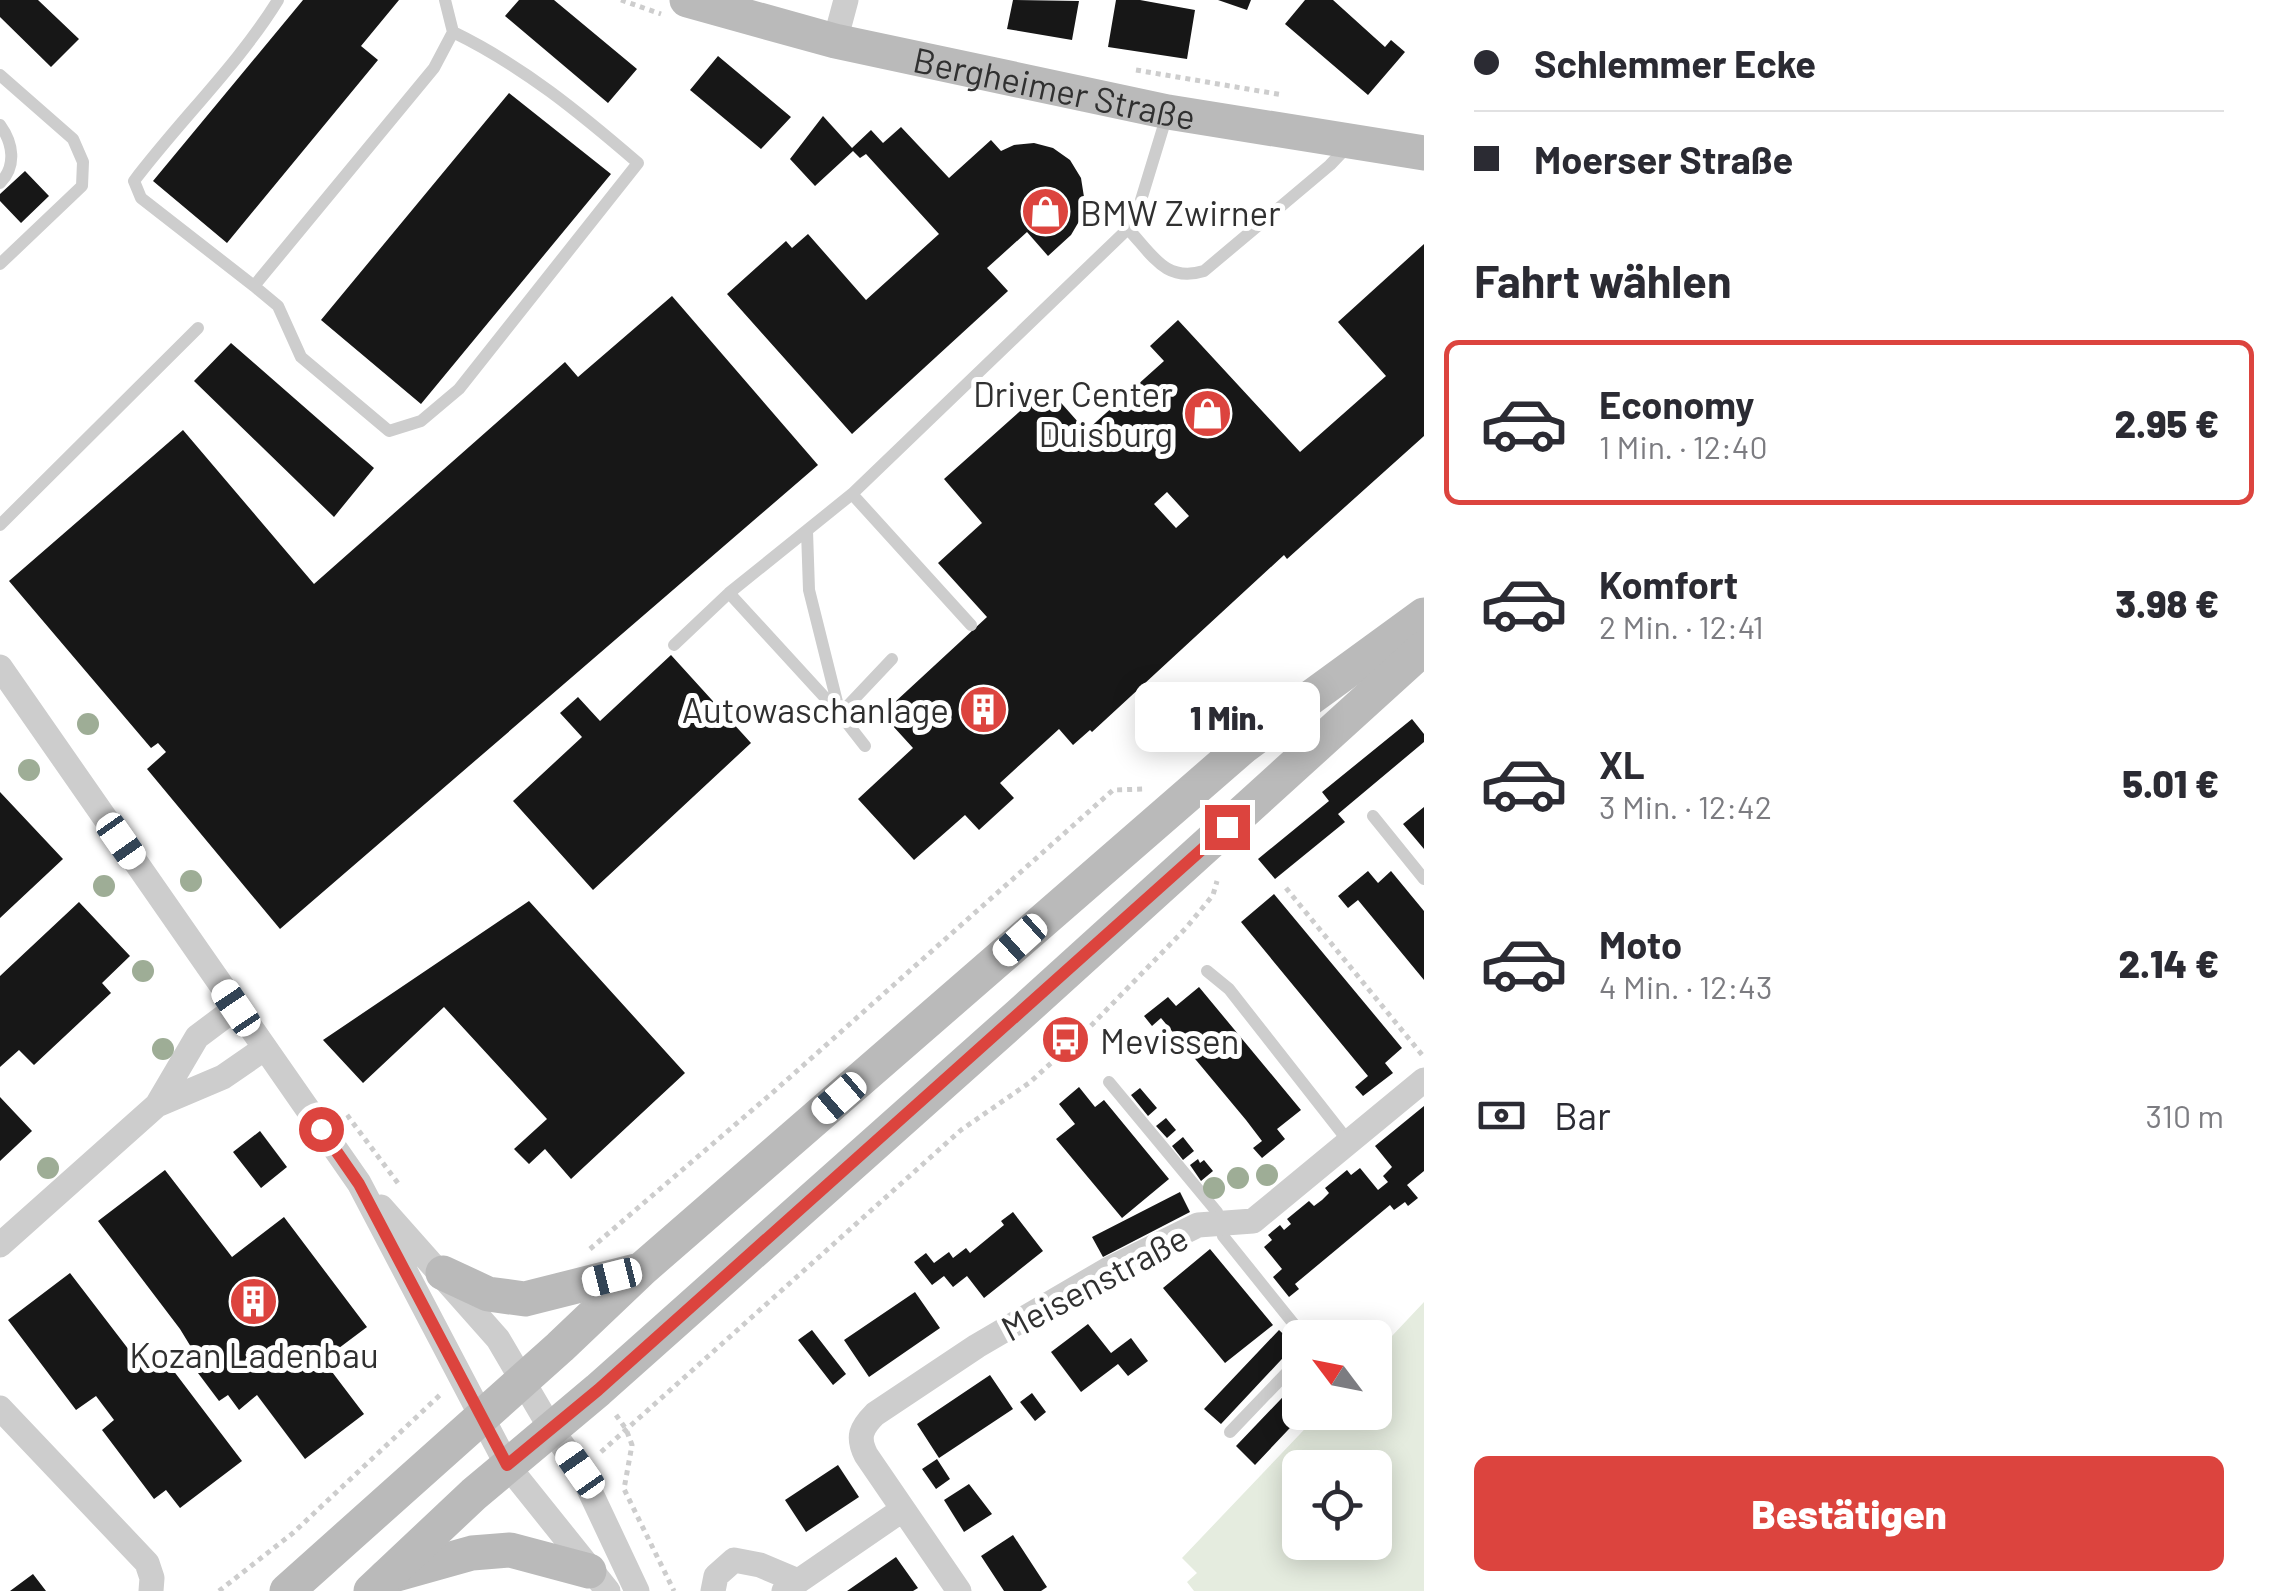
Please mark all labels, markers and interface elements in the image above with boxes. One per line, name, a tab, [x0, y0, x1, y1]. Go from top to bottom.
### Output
street label: Bergheimer Straße	[910, 37, 1198, 137]
text: Schlemmer Ecke	[1534, 40, 1816, 86]
text: Moerser Straße	[1534, 136, 1793, 182]
shop icon: BMW Zwirner	[1019, 186, 1071, 238]
place label: BMW Zwirner	[1080, 191, 1281, 233]
text: Fahrt wählen	[1474, 253, 1732, 307]
place label: Driver Center Duisburg	[973, 372, 1173, 454]
icon: car	[1479, 378, 1569, 468]
text: Economy	[1599, 381, 1754, 427]
shop icon: Driver Center Duisburg	[1182, 387, 1234, 439]
text: 2.95 €	[2114, 400, 2219, 446]
text: 1 Min. · 12:40	[1599, 427, 1768, 465]
icon: car	[1479, 558, 1569, 648]
text: Komfort	[1599, 561, 1738, 607]
text: 3.98 €	[2115, 580, 2219, 626]
text: 2 Min. · 12:41	[1599, 607, 1764, 645]
callout: 1 Min.	[1134, 682, 1320, 752]
building icon: Autowaschanlage	[958, 683, 1010, 735]
place label: Autowaschanlage	[682, 688, 949, 730]
text: 1 Min.	[1190, 698, 1265, 736]
icon: car	[1479, 738, 1569, 828]
text: XL	[1599, 741, 1645, 787]
text: 5.01 €	[2122, 760, 2219, 806]
text: 3 Min. · 12:42	[1599, 787, 1772, 825]
route end	[1205, 805, 1250, 850]
car	[92, 808, 150, 874]
car	[988, 909, 1052, 971]
icon: car	[1479, 918, 1569, 1008]
text: Moto	[1599, 921, 1682, 967]
text: 2.14 €	[2118, 940, 2219, 986]
text: 4 Min. · 12:43	[1599, 967, 1772, 1005]
car	[207, 975, 265, 1041]
bus stop icon: Mevissen	[1039, 1014, 1091, 1066]
place label: Mevissen	[1100, 1019, 1239, 1061]
car	[807, 1067, 871, 1129]
icon: cash	[1474, 1088, 1529, 1143]
text: Bar	[1554, 1092, 1611, 1138]
text: 310 m	[2146, 1096, 2224, 1134]
route start	[299, 1107, 344, 1152]
street label: Meisenstraße	[994, 1215, 1194, 1349]
car	[579, 1255, 645, 1299]
building icon: Kozan Ladenbau	[228, 1276, 280, 1328]
north arrow	[1282, 1320, 1392, 1430]
map controls	[1282, 1320, 1392, 1560]
place label: Kozan Ladenbau	[129, 1333, 379, 1375]
car	[551, 1437, 609, 1503]
button: locate	[1282, 1450, 1392, 1560]
button: Bestätigen	[1474, 1456, 2224, 1571]

